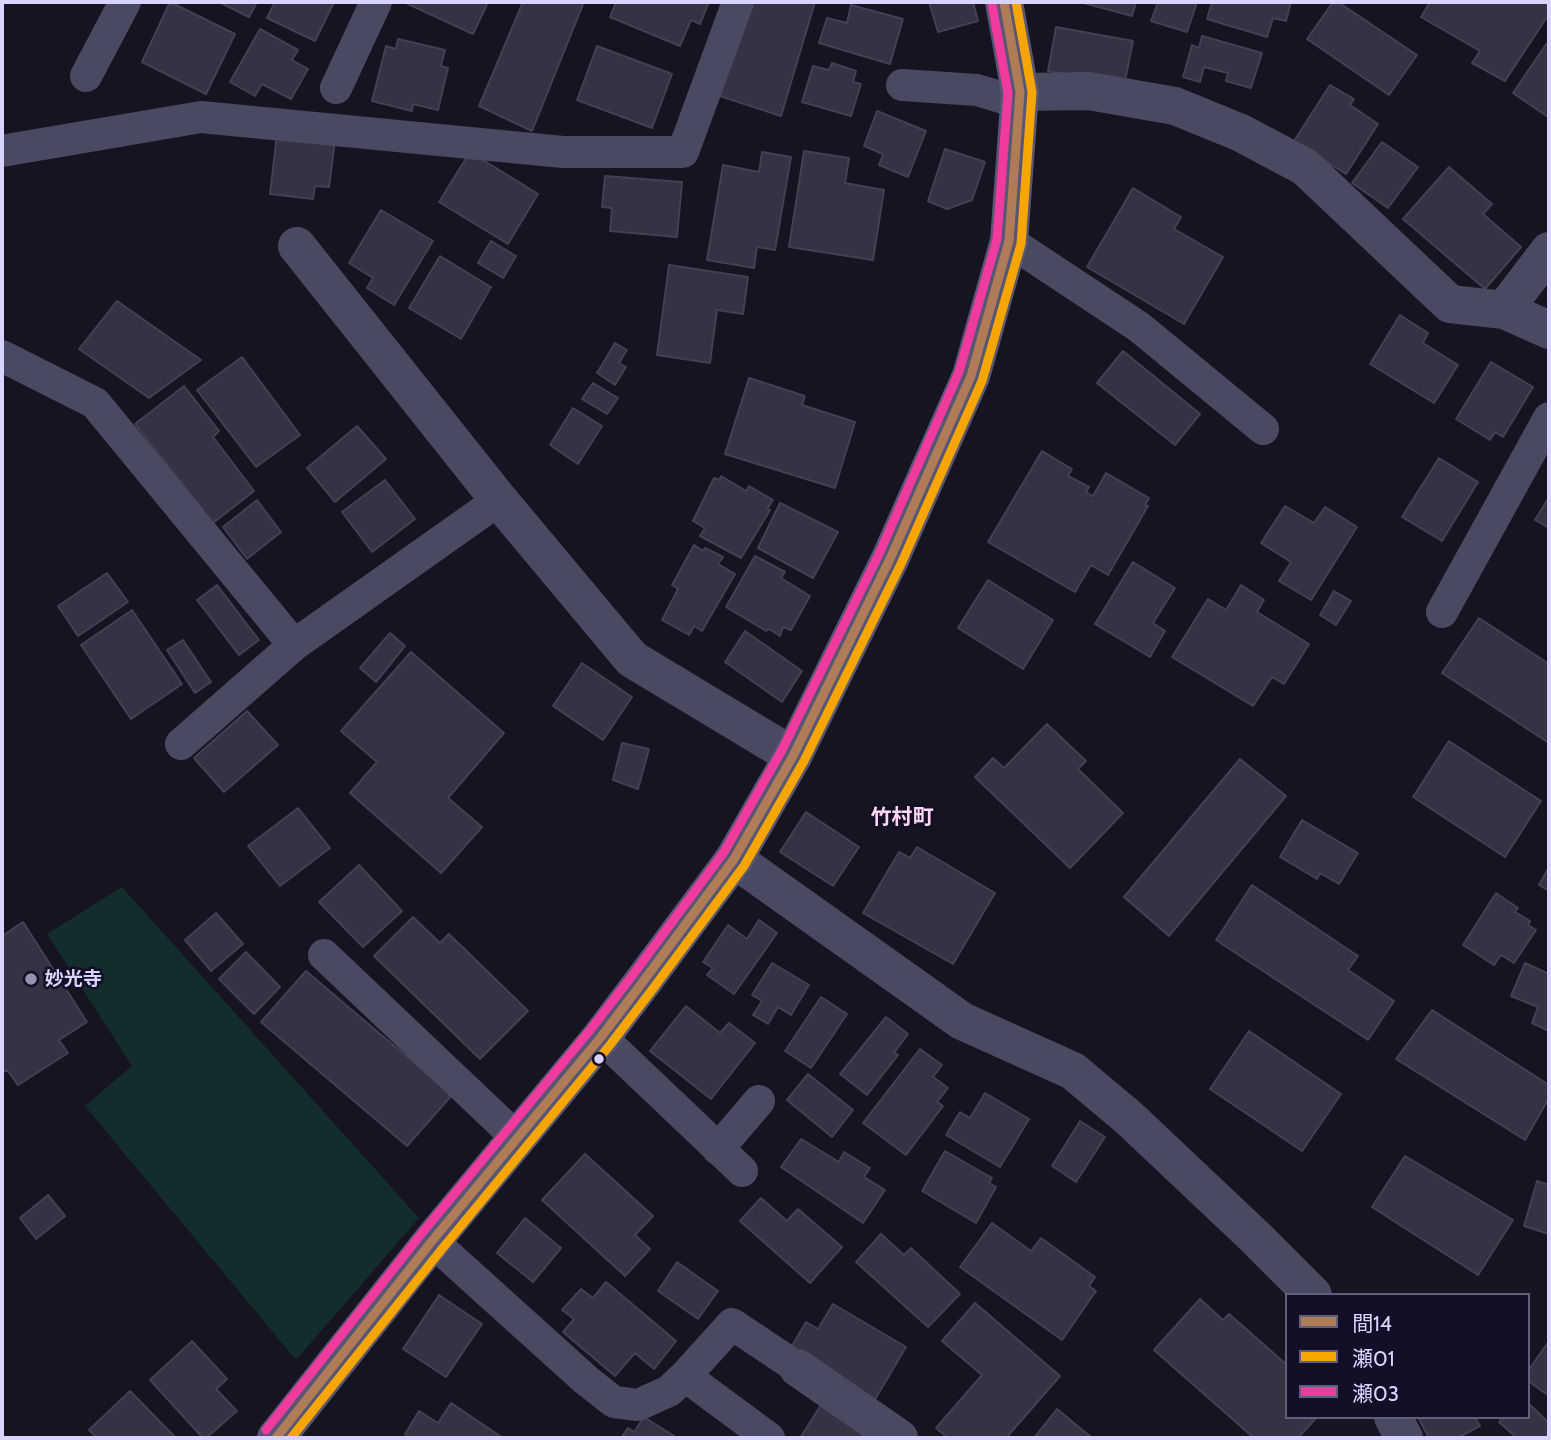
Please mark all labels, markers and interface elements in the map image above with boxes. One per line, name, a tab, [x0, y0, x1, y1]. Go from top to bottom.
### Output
district label: 竹村町	[871, 805, 933, 831]
place label: 妙光寺	[45, 968, 102, 990]
marker: 妙光寺	[23, 971, 39, 987]
unlabelled marker	[592, 1052, 606, 1066]
legend	[1285, 1293, 1530, 1419]
text: 間14	[1352, 1311, 1392, 1336]
text: 瀬01	[1352, 1346, 1395, 1371]
text: 瀬03	[1352, 1381, 1399, 1406]

